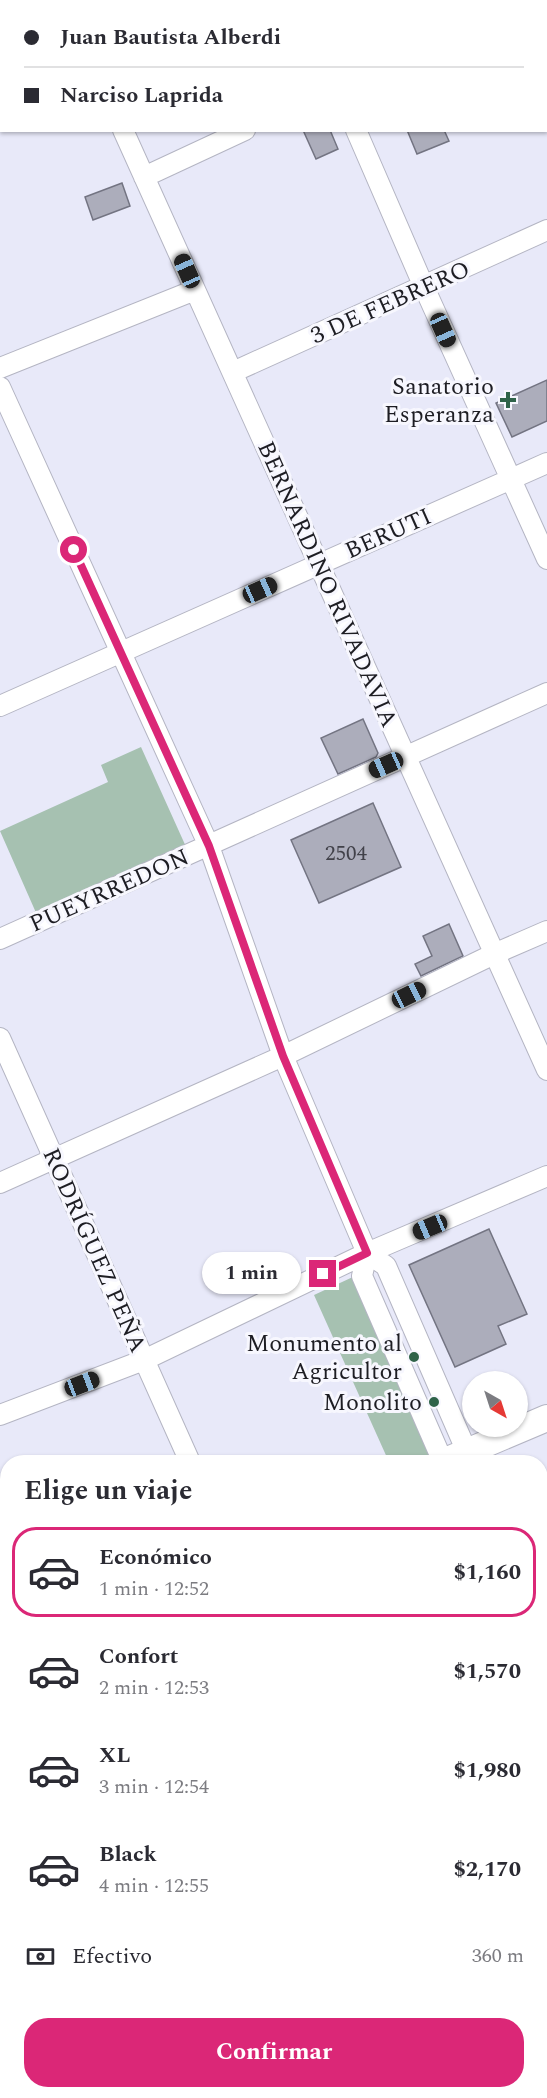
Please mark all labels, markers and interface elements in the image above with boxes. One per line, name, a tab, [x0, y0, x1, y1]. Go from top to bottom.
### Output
text: Juan Bautista Alberdi	[60, 21, 281, 54]
text: Narciso Laprida	[60, 79, 223, 112]
car	[171, 251, 203, 291]
street label: 3 DE FEBRERO	[305, 252, 476, 354]
car	[427, 310, 459, 350]
place label: Sanatorio Esperanza	[384, 369, 494, 433]
marker: Sanatorio Esperanza	[499, 391, 517, 409]
street label: BERNARDINO RIVADAVIA	[248, 435, 407, 733]
street label: BERUTI	[339, 499, 438, 569]
route start	[60, 536, 87, 563]
car	[240, 574, 280, 606]
car	[366, 749, 406, 781]
house number: 2504	[325, 838, 367, 870]
street label: PUEYRREDON	[24, 840, 195, 942]
car	[389, 979, 429, 1011]
street label: RODRÍGUEZ PEÑA	[33, 1142, 156, 1359]
car	[410, 1212, 450, 1242]
callout: 1 min	[203, 1253, 302, 1295]
text: 1 min	[225, 1258, 278, 1288]
route end	[309, 1260, 336, 1287]
place label: Monumento al Agricultor	[246, 1326, 402, 1390]
marker: Monumento al Agricultor	[407, 1350, 421, 1364]
car	[62, 1369, 102, 1399]
north arrow	[462, 1371, 528, 1437]
map controls	[462, 1371, 528, 1437]
place label: Monolito	[323, 1385, 422, 1421]
marker: Monolito	[427, 1395, 441, 1409]
text: Elige un viaje	[24, 1470, 192, 1512]
text: Económico	[99, 1541, 212, 1574]
icon: car	[27, 1545, 81, 1599]
text: $1,160	[453, 1556, 521, 1589]
text: 1 min · 12:52	[99, 1574, 209, 1604]
text: Confort	[99, 1640, 178, 1673]
icon: car	[27, 1644, 81, 1698]
text: $1,570	[453, 1655, 521, 1688]
text: 2 min · 12:53	[99, 1673, 209, 1703]
text: XL	[99, 1739, 130, 1772]
icon: car	[27, 1743, 81, 1797]
text: $1,980	[453, 1754, 521, 1787]
text: 3 min · 12:54	[99, 1772, 209, 1802]
text: Black	[99, 1838, 157, 1871]
icon: car	[27, 1842, 81, 1896]
text: $2,170	[453, 1853, 521, 1886]
text: 4 min · 12:55	[99, 1871, 209, 1901]
icon: cash	[24, 1940, 57, 1973]
text: Efectivo	[72, 1940, 152, 1973]
text: 360 m	[472, 1941, 524, 1971]
button: Confirmar	[24, 2018, 524, 2087]

